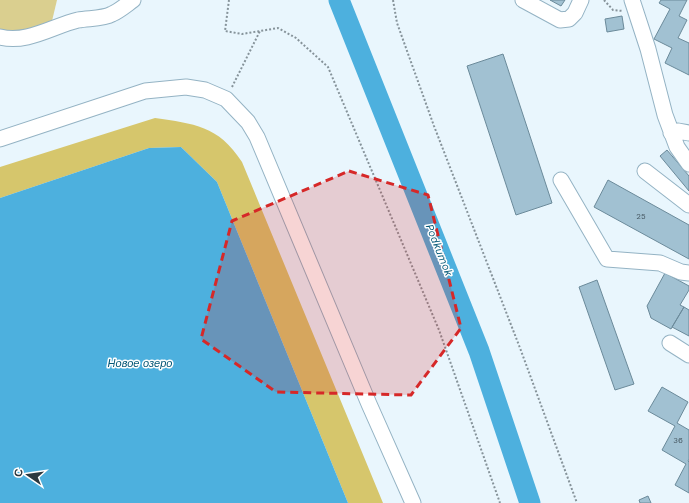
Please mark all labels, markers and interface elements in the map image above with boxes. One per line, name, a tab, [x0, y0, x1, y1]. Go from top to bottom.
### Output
house number: 25	[636, 212, 646, 221]
water label: Podkumok	[423, 222, 456, 279]
water label: Новое озеро	[108, 357, 172, 370]
house number: 36	[673, 436, 683, 445]
north arrow	[8, 455, 48, 495]
text: С	[12, 467, 26, 478]

